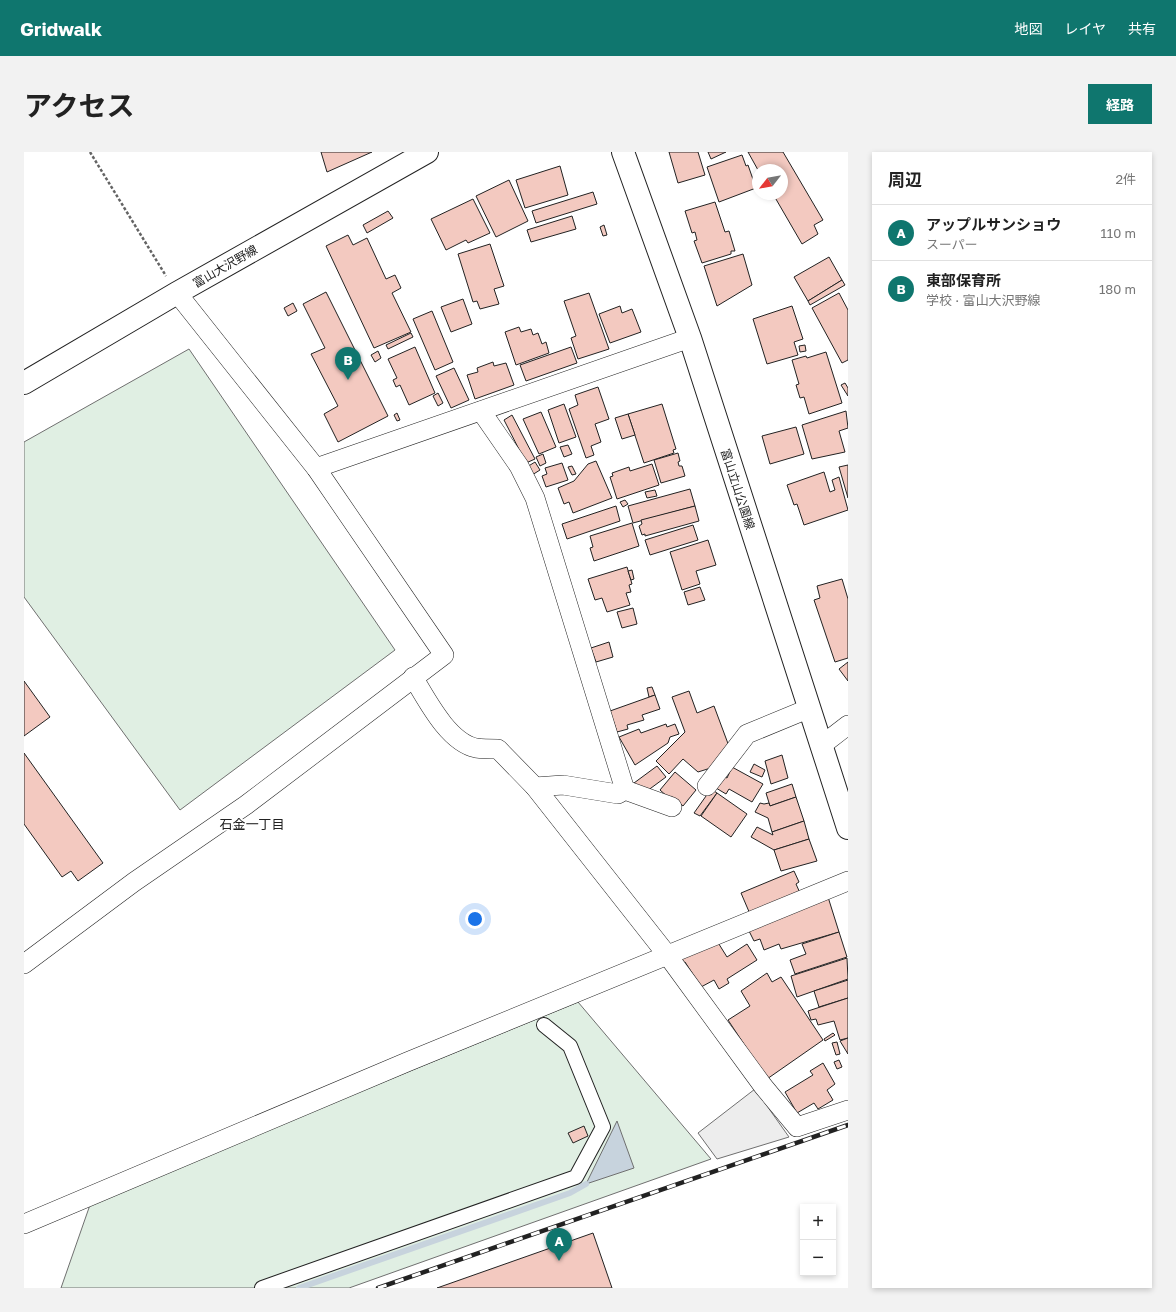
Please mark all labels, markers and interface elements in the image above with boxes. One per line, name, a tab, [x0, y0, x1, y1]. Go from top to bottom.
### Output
text: Gridwalk	[20, 17, 102, 40]
text: 地図	[1014, 20, 1042, 37]
text: レイヤ	[1064, 20, 1106, 37]
text: 共有	[1128, 20, 1156, 37]
button: 経路	[1088, 84, 1152, 124]
text: アクセス	[24, 89, 135, 122]
north arrow	[752, 164, 788, 200]
text: 周辺	[888, 169, 922, 190]
text: 2件	[1115, 171, 1136, 187]
text: アップルサンショウ	[926, 215, 1061, 233]
text: A	[896, 225, 906, 241]
text: 110 m	[1101, 225, 1136, 241]
text: スーパー	[926, 236, 978, 252]
street label: 富山大沢野線	[190, 242, 260, 290]
text: 東部保育所	[926, 271, 1001, 289]
text: B	[896, 281, 906, 297]
text: 180 m	[1099, 281, 1136, 297]
text: 学校 · 富山大沢野線	[926, 292, 1040, 308]
pin: B	[335, 347, 361, 380]
street label: 富山立山公園線	[718, 447, 758, 531]
district label: 石金一丁目	[219, 816, 285, 832]
your location	[465, 909, 485, 929]
map controls	[800, 1204, 836, 1276]
button: +	[800, 1204, 836, 1240]
pin: A	[546, 1228, 572, 1261]
button: −	[800, 1240, 836, 1276]

